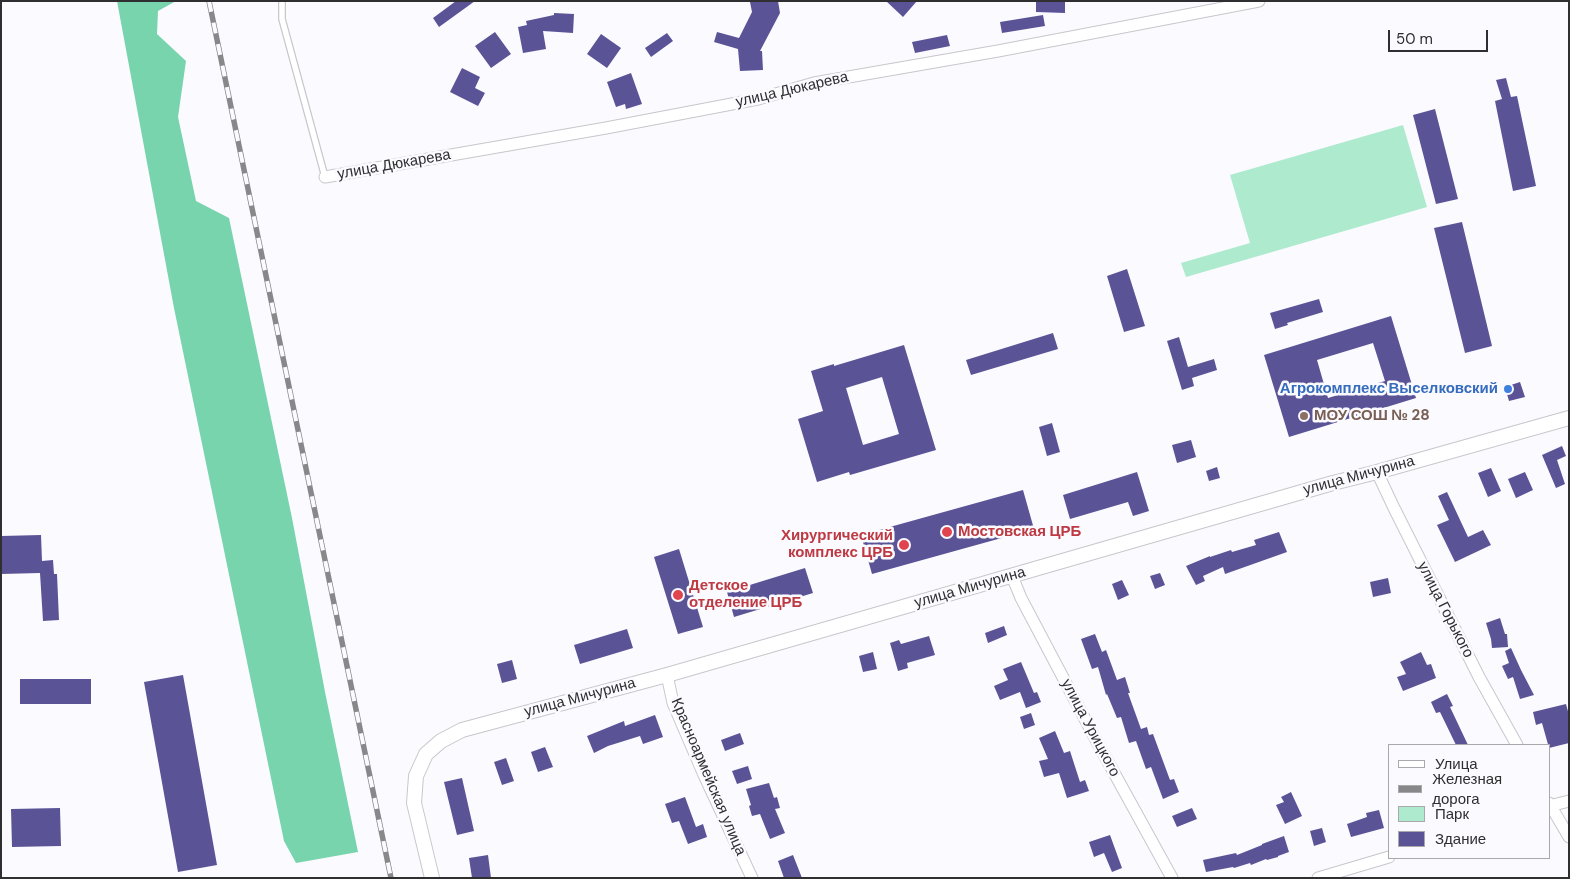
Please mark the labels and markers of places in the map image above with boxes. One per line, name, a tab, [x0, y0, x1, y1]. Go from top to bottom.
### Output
place label: Агрокомплекс Выселковский	[1280, 380, 1498, 398]
marker: Агрокомплекс Выселковский	[1502, 383, 1514, 395]
place label: МОУ СОШ № 28	[1314, 407, 1430, 425]
marker: МОУ СОШ № 28	[1298, 410, 1310, 422]
place label: Мостовская ЦРБ	[958, 523, 1081, 541]
marker: Мостовская ЦРБ	[940, 525, 954, 539]
place label: Хирургический комплекс ЦРБ	[781, 527, 893, 562]
marker: Хирургический комплекс ЦРБ	[897, 538, 911, 552]
place label: Детское отделение ЦРБ	[689, 577, 802, 612]
marker: Детское отделение ЦРБ	[671, 588, 685, 602]

